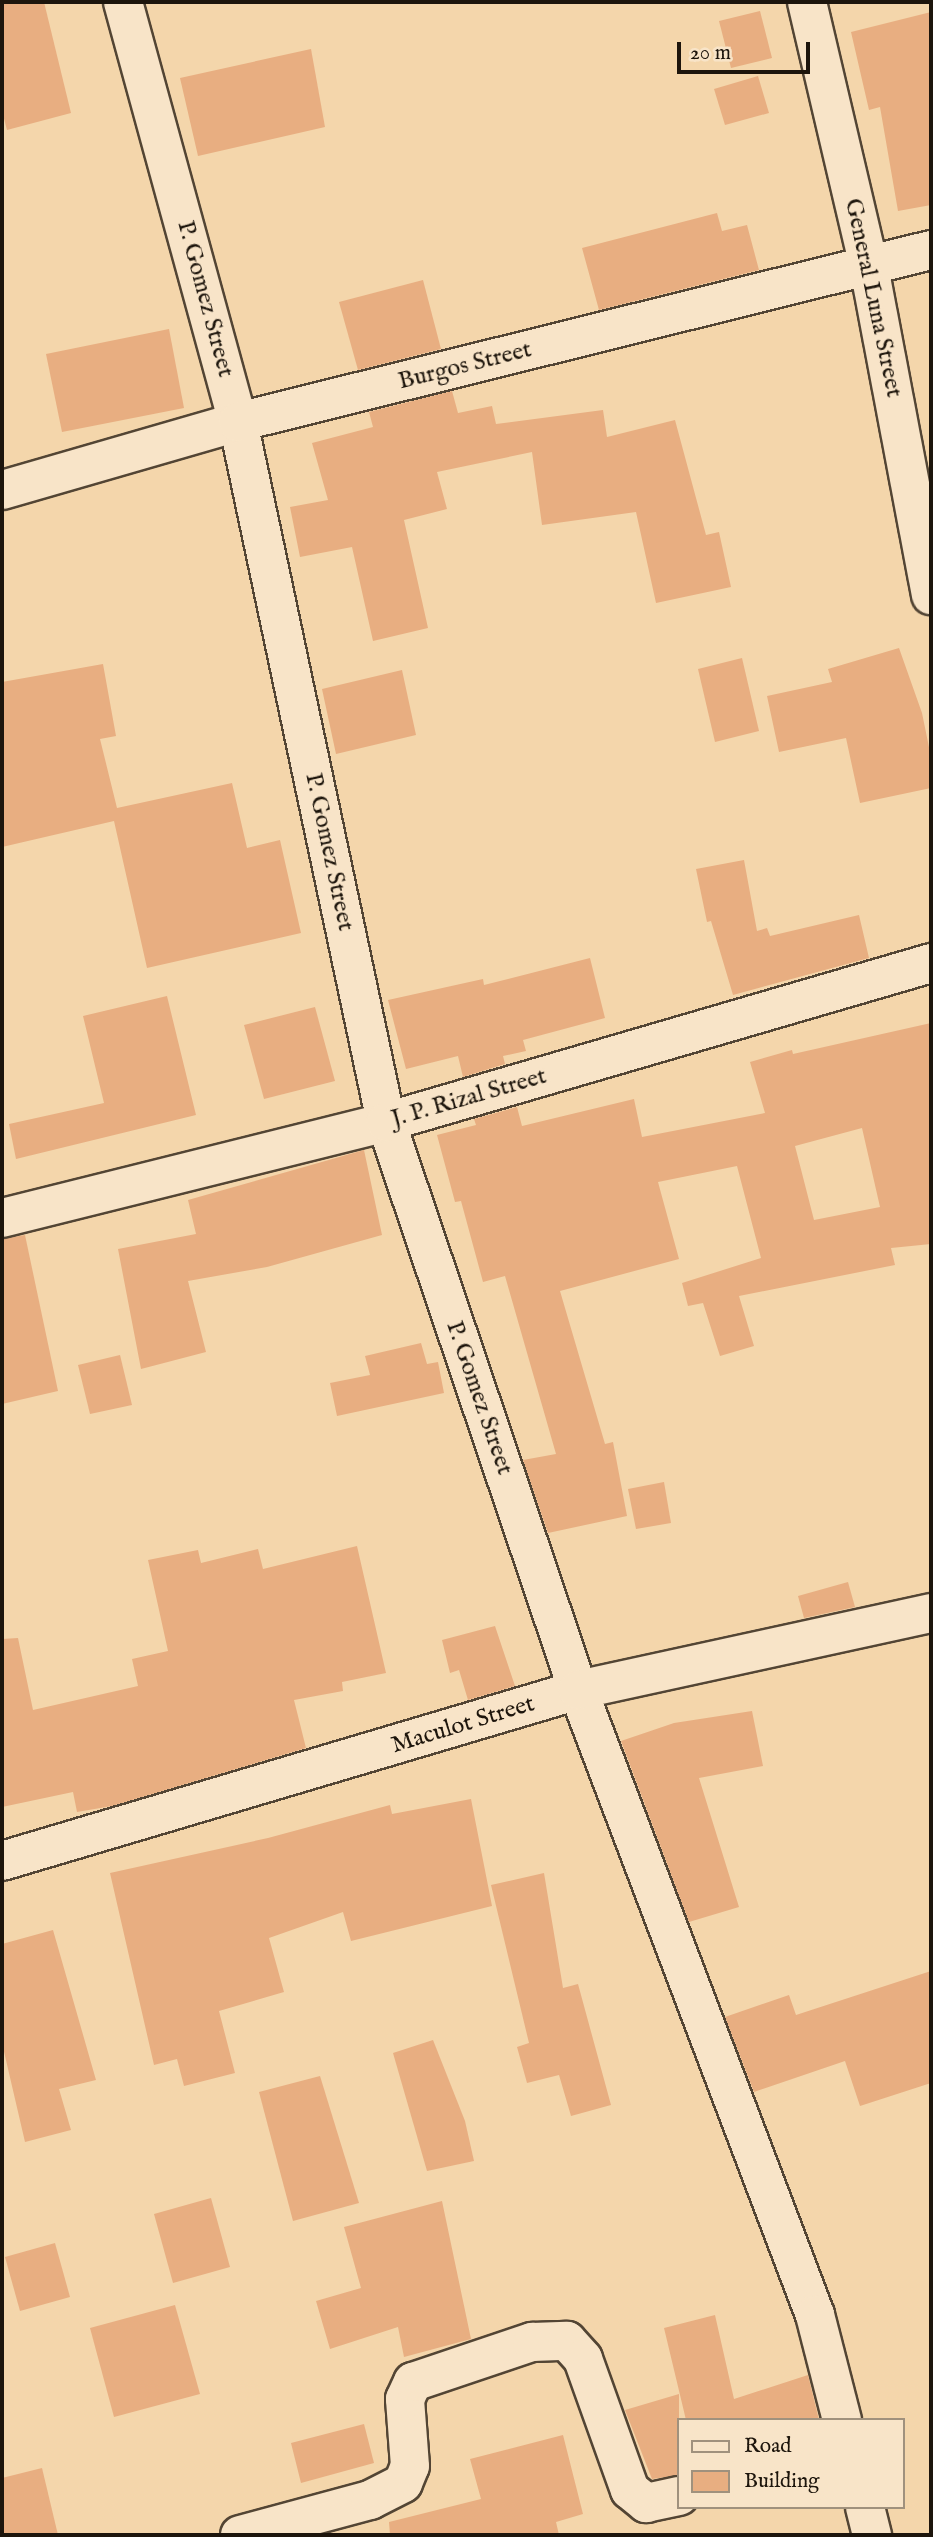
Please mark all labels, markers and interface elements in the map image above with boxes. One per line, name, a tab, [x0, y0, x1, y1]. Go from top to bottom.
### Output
scale bar	[681, 28, 814, 72]
text: 20 m	[690, 40, 731, 67]
street label: General Luna Street	[838, 196, 908, 400]
street label: P. Gomez Street	[170, 218, 240, 380]
street label: Burgos Street	[395, 336, 535, 396]
street label: P. Gomez Street	[298, 770, 360, 934]
street label: J. P. Rizal Street	[388, 1062, 550, 1134]
street label: P. Gomez Street	[439, 1317, 519, 1479]
street label: Maculot Street	[388, 1690, 538, 1760]
legend	[678, 2418, 905, 2509]
text: Road	[744, 2433, 791, 2460]
text: Building	[744, 2468, 819, 2495]

